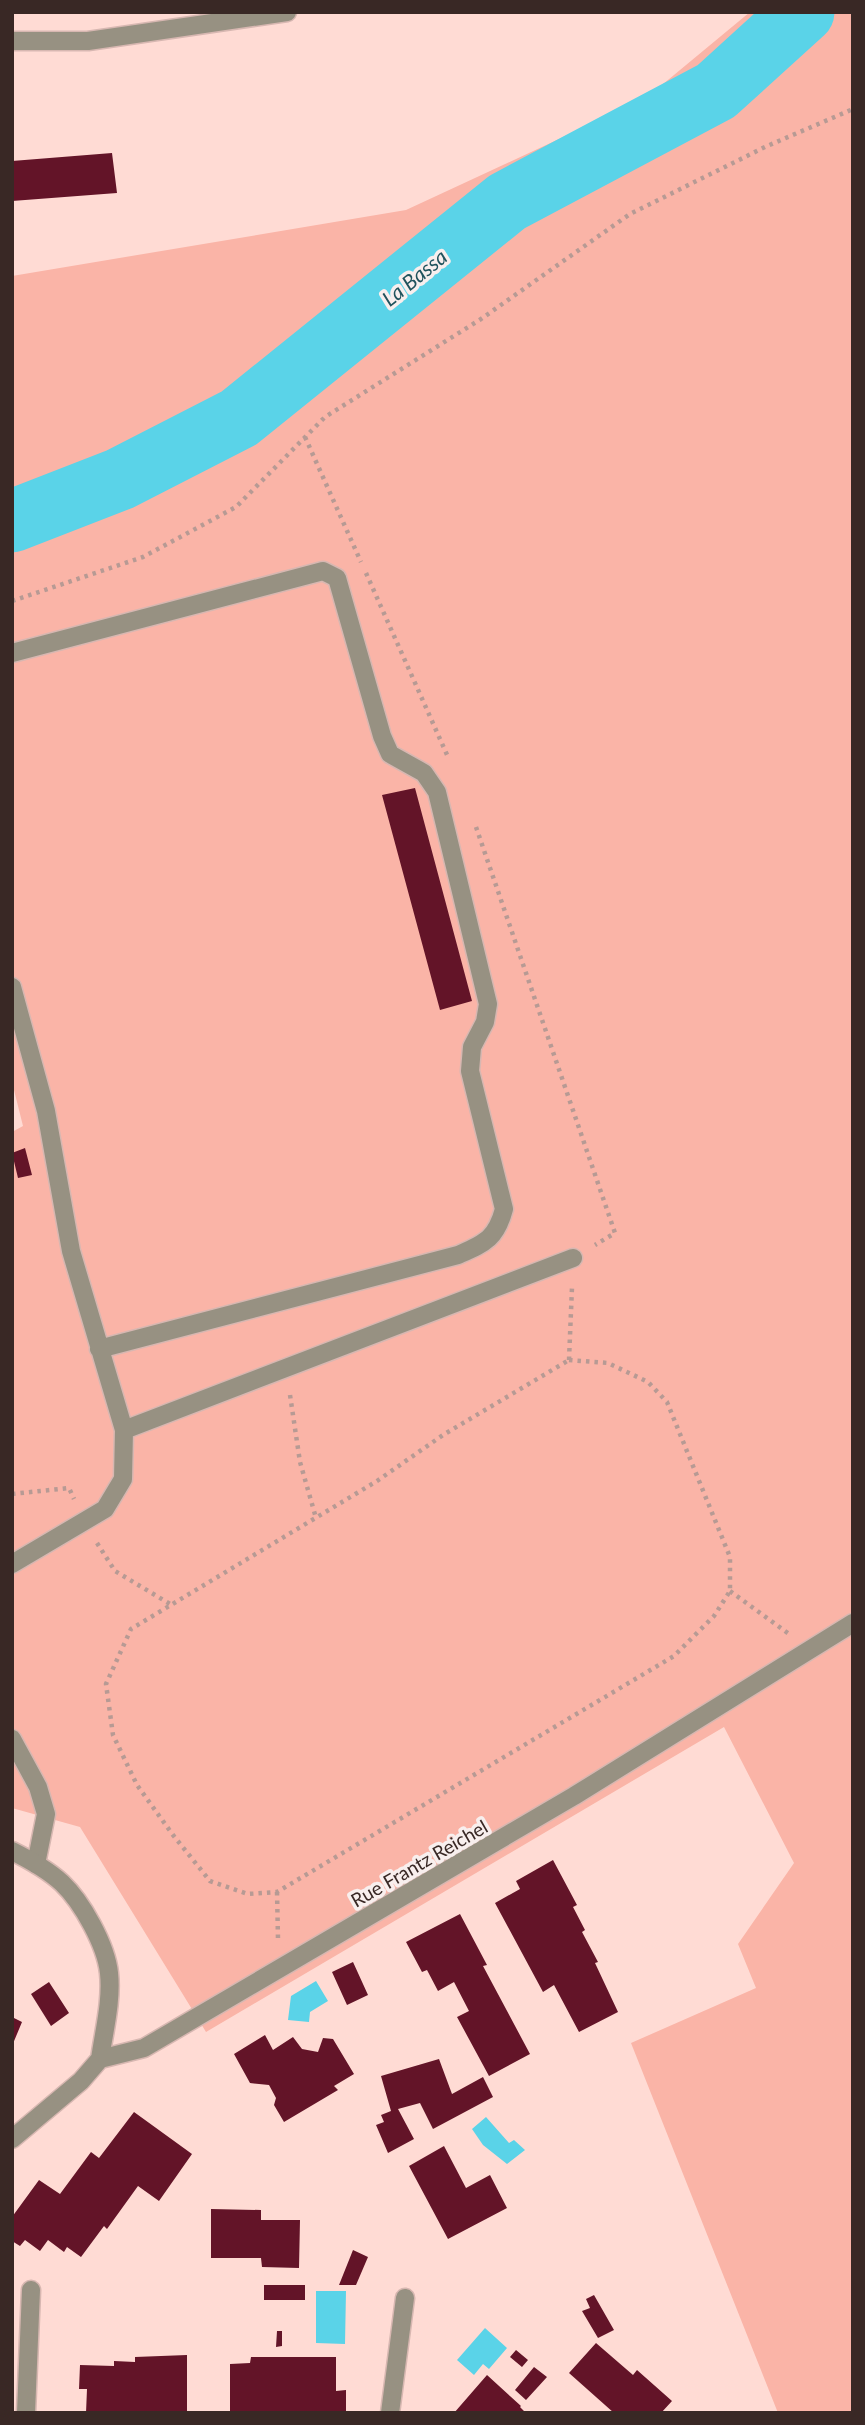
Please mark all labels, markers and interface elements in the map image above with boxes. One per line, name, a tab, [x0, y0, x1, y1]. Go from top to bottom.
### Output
water label: La Bassa	[377, 243, 451, 311]
street label: Rue Frantz Reichel	[347, 1815, 491, 1911]

